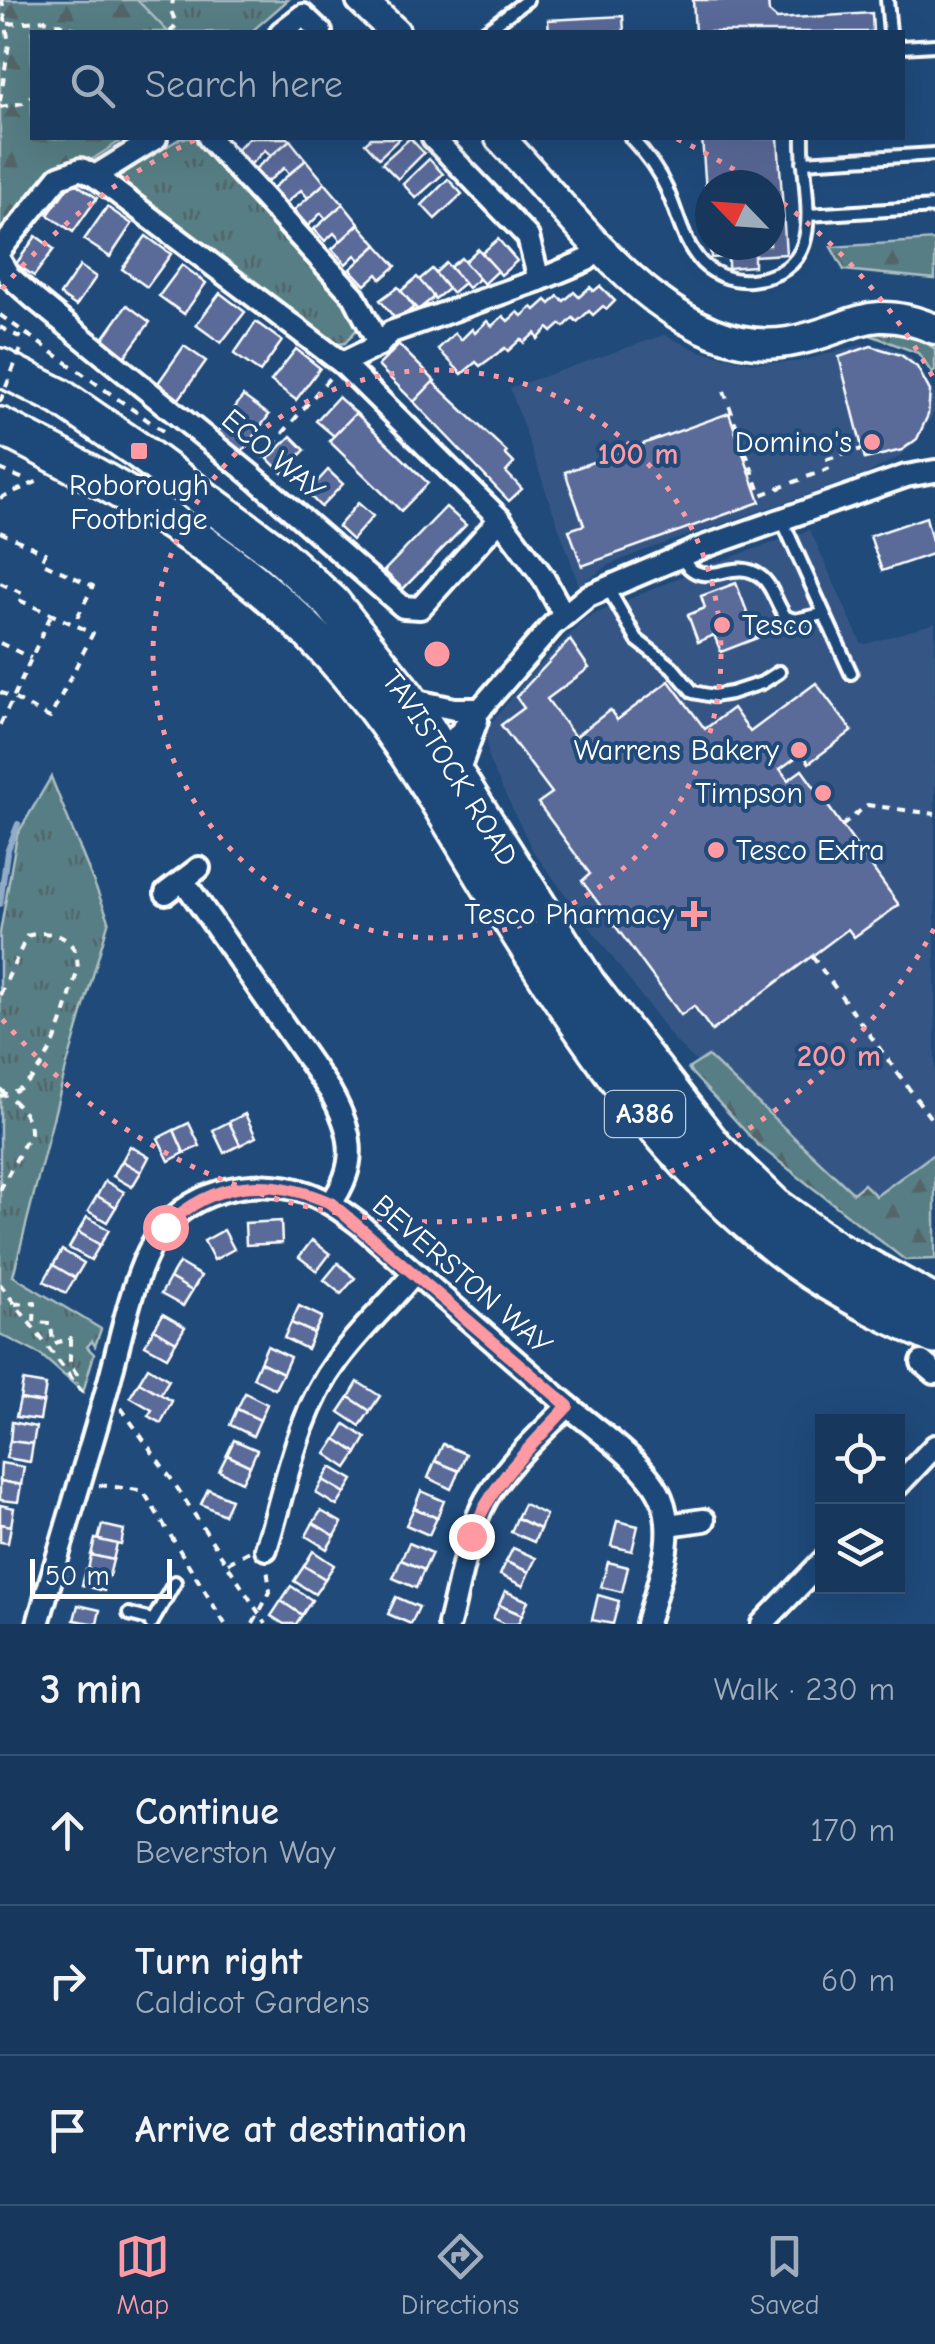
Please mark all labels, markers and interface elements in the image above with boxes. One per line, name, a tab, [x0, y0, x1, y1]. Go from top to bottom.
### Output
search box	[30, 30, 905, 140]
icon: search	[65, 58, 120, 113]
text: Search here	[145, 63, 343, 107]
north arrow	[695, 170, 785, 260]
street label: ECO WAY	[214, 402, 332, 508]
place label: Domino's	[735, 425, 852, 460]
marker: Domino's	[861, 431, 883, 453]
text: 100 m	[598, 437, 678, 472]
marker: Roborough Footbridge	[128, 440, 150, 462]
place label: Roborough Footbridge	[69, 468, 209, 537]
place label: Tesco	[742, 608, 813, 643]
marker: Tesco	[711, 614, 733, 636]
centre of rings	[419, 636, 455, 672]
street label: TAVISTOCK ROAD	[375, 663, 526, 872]
place label: Warrens Bakery	[574, 733, 780, 768]
marker: Warrens Bakery	[788, 739, 810, 761]
place label: Timpson	[695, 776, 803, 811]
marker: Timpson	[812, 782, 834, 804]
place label: Tesco Extra	[736, 833, 885, 868]
marker: Tesco Extra	[705, 839, 727, 861]
place label: Tesco Pharmacy	[465, 897, 675, 932]
marker: Tesco Pharmacy	[683, 903, 705, 925]
text: 200 m	[797, 1039, 881, 1074]
road number: A386	[605, 1091, 685, 1137]
street label: BEVERSTON WAY	[365, 1188, 559, 1363]
route start	[143, 1205, 189, 1251]
map controls	[815, 1414, 905, 1594]
button: locate	[815, 1414, 905, 1504]
button: layers	[815, 1504, 905, 1594]
route end	[449, 1514, 495, 1560]
scale bar	[30, 1554, 172, 1598]
text: 50 m	[45, 1560, 110, 1592]
text: 3 min	[40, 1665, 142, 1714]
text: Walk · 230 m	[714, 1671, 895, 1708]
text: Continue	[135, 1790, 279, 1834]
icon: ahead	[40, 1803, 95, 1858]
text: 170 m	[811, 1812, 895, 1849]
text: Beverston Way	[135, 1834, 336, 1871]
text: Turn right	[135, 1940, 302, 1984]
icon: right	[40, 1953, 95, 2008]
text: 60 m	[821, 1962, 895, 1999]
text: Caldicot Gardens	[135, 1984, 369, 2021]
icon: arrive	[40, 2103, 95, 2158]
text: Arrive at destination	[135, 2108, 467, 2152]
tab: Map	[115, 2229, 170, 2321]
tab: Directions	[401, 2229, 519, 2321]
tab: Saved	[750, 2229, 820, 2321]

